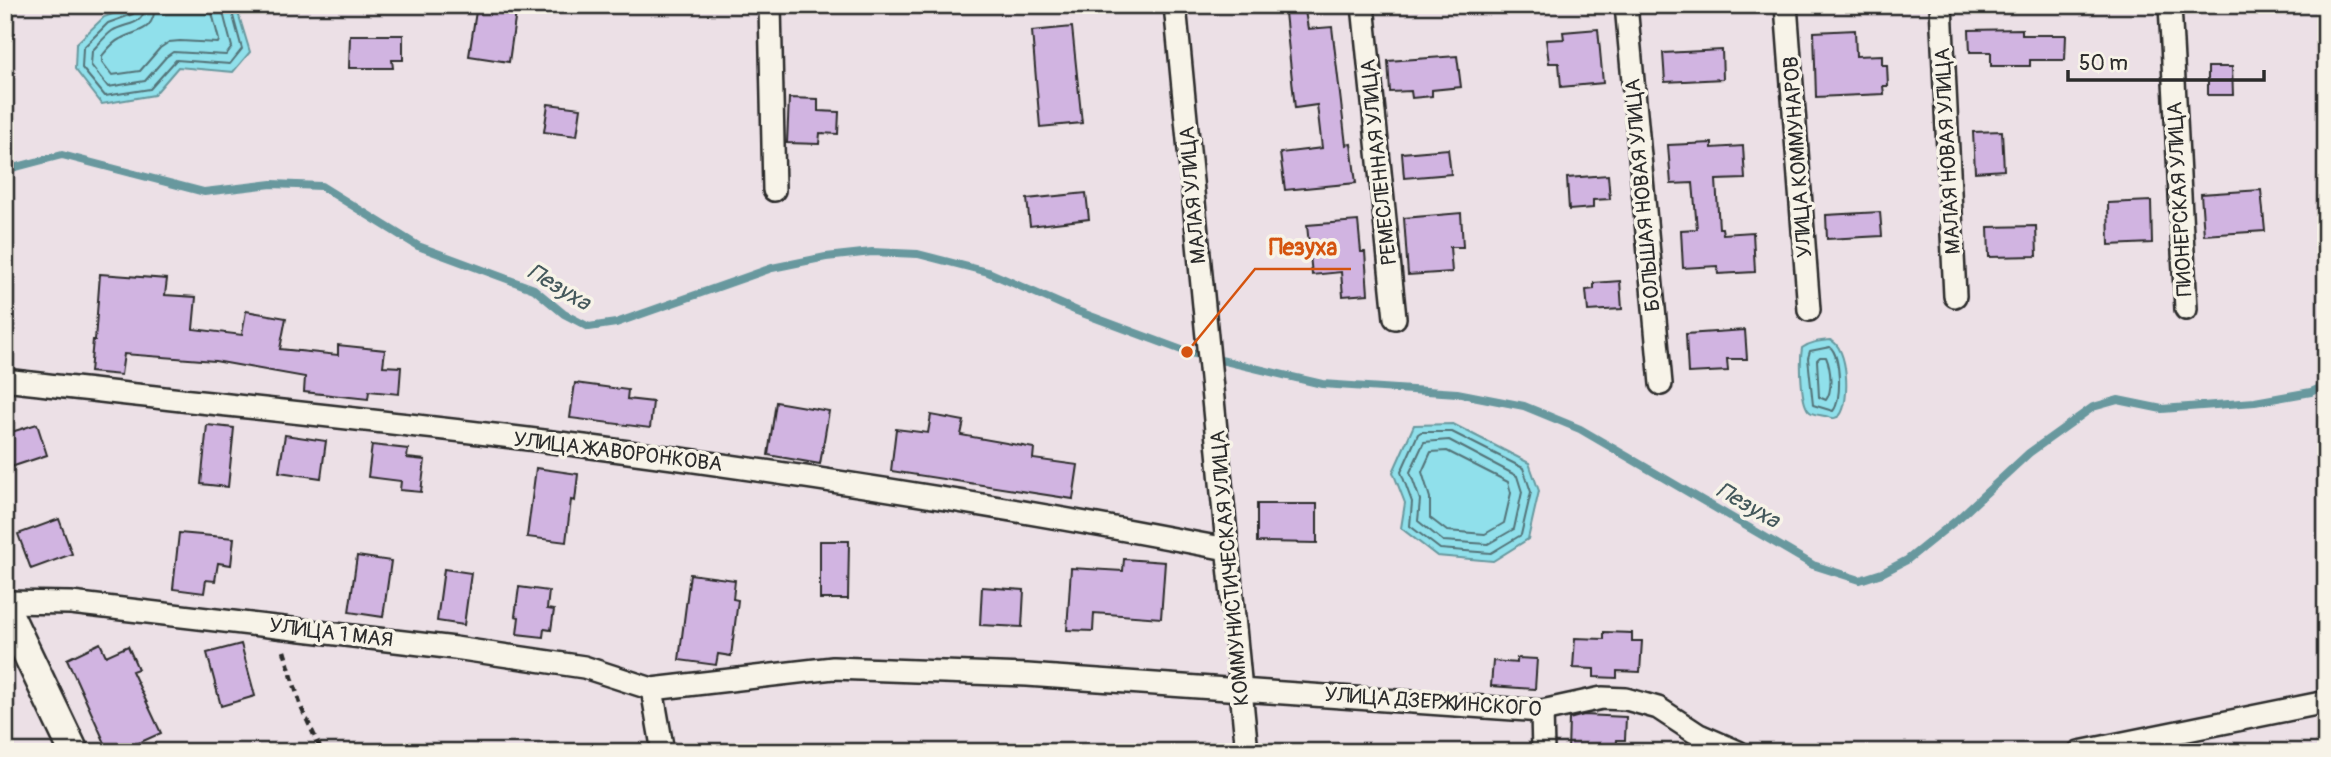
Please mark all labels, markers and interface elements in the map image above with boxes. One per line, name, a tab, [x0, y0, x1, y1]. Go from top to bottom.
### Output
scale bar	[2068, 38, 2264, 82]
street label: МАЛАЯ НОВАЯ УЛИЦА	[1929, 47, 1967, 255]
text: 50 m	[2079, 50, 2128, 77]
street label: УЛИЦА КОММУНАРОВ	[1777, 55, 1819, 259]
street label: РЕМЕСЛЕННАЯ УЛИЦА	[1355, 58, 1403, 266]
street label: БОЛЬШАЯ НОВАЯ УЛИЦА	[1619, 77, 1667, 313]
street label: ПИОНЕРСКАЯ УЛИЦА	[2161, 101, 2199, 297]
street label: МАЛАЯ УЛИЦА	[1174, 125, 1212, 265]
callout: Пезуха	[1255, 225, 1351, 269]
text: Пезуха	[1269, 233, 1337, 262]
water label: Пезуха	[522, 257, 597, 318]
street label: УЛИЦА ЖАВОРОНКОВА	[512, 426, 724, 478]
street label: КОММУНИСТИЧЕСКАЯ УЛИЦА	[1204, 429, 1256, 707]
water label: Пезуха	[1711, 475, 1786, 535]
street label: УЛИЦА 1 МАЯ	[268, 612, 394, 654]
street label: УЛИЦА ДЗЕРЖИНСКОГО	[1323, 681, 1543, 723]

